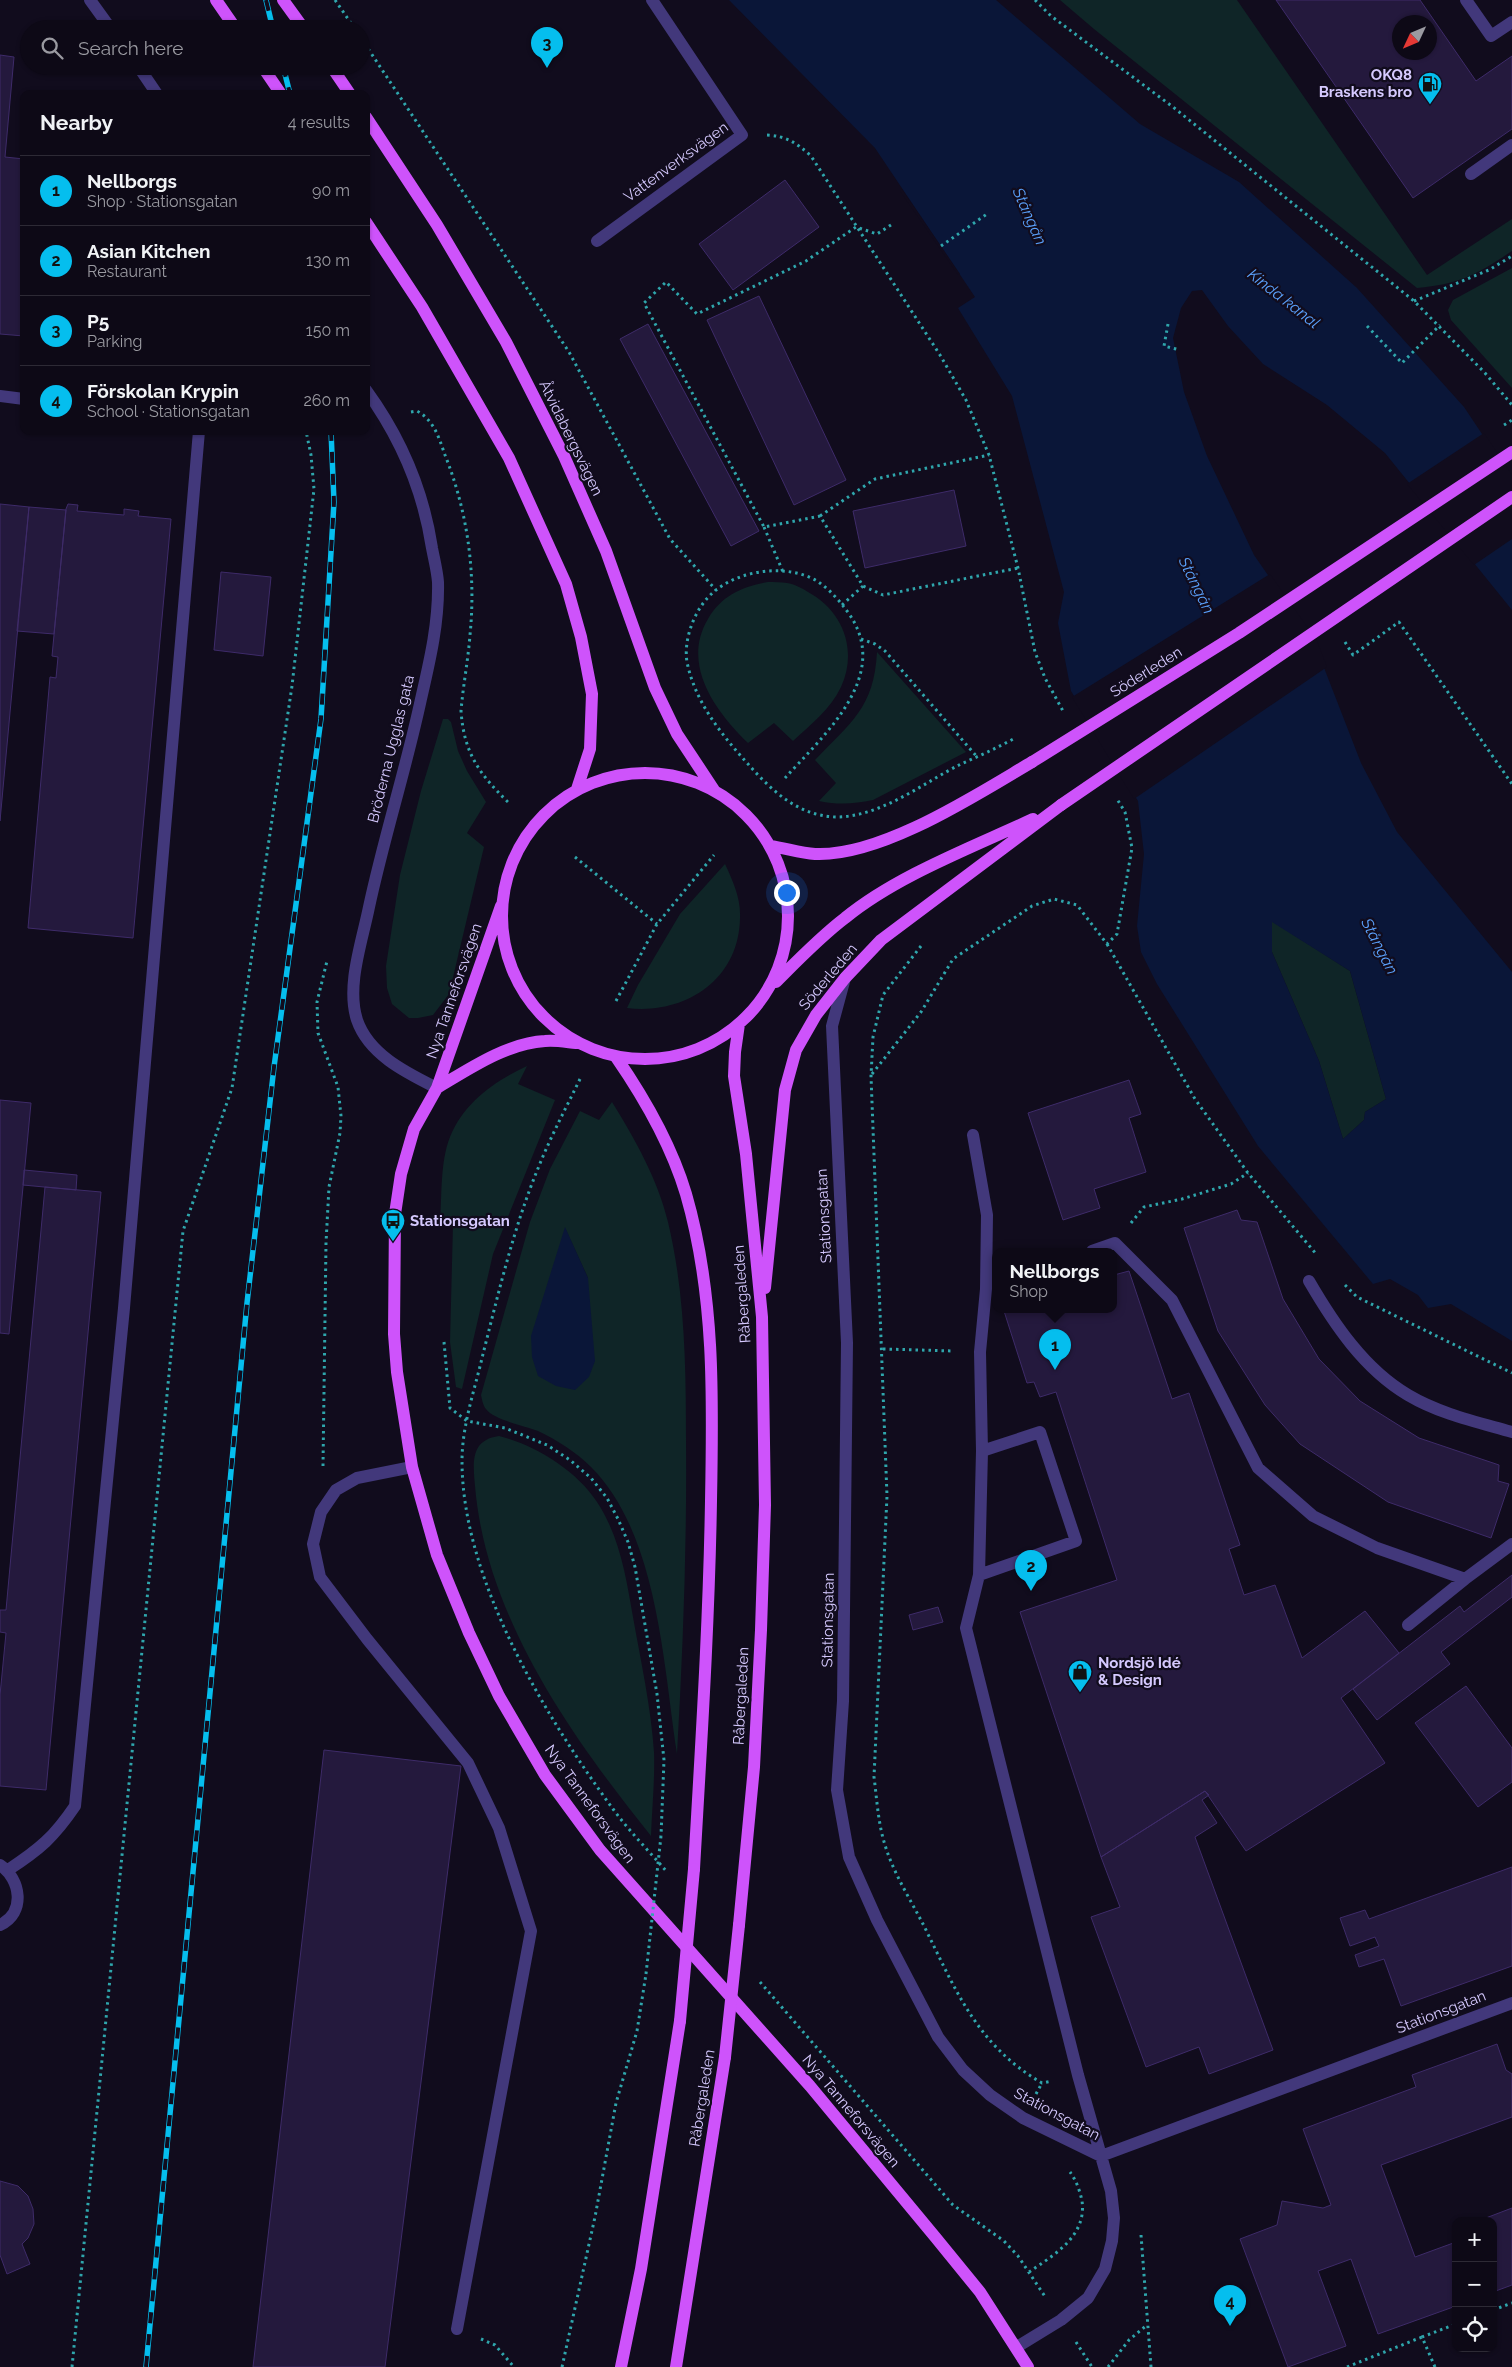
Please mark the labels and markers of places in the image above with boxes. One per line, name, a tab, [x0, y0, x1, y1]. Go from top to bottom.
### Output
pin: 3	[531, 27, 563, 68]
place label: OKQ8 Braskens bro	[1319, 66, 1412, 101]
fuel station icon: OKQ8 Braskens bro	[1417, 71, 1443, 105]
bus stop icon: Stationsgatan	[380, 1208, 406, 1242]
place label: Stationsgatan	[410, 1212, 510, 1230]
pin: 1	[1039, 1329, 1071, 1370]
pin: 2	[1015, 1550, 1047, 1591]
place label: Nordsjö Idé & Design	[1098, 1654, 1181, 1689]
shop icon: Nordsjö Idé & Design	[1067, 1659, 1093, 1693]
pin: 4	[1214, 2285, 1246, 2326]

